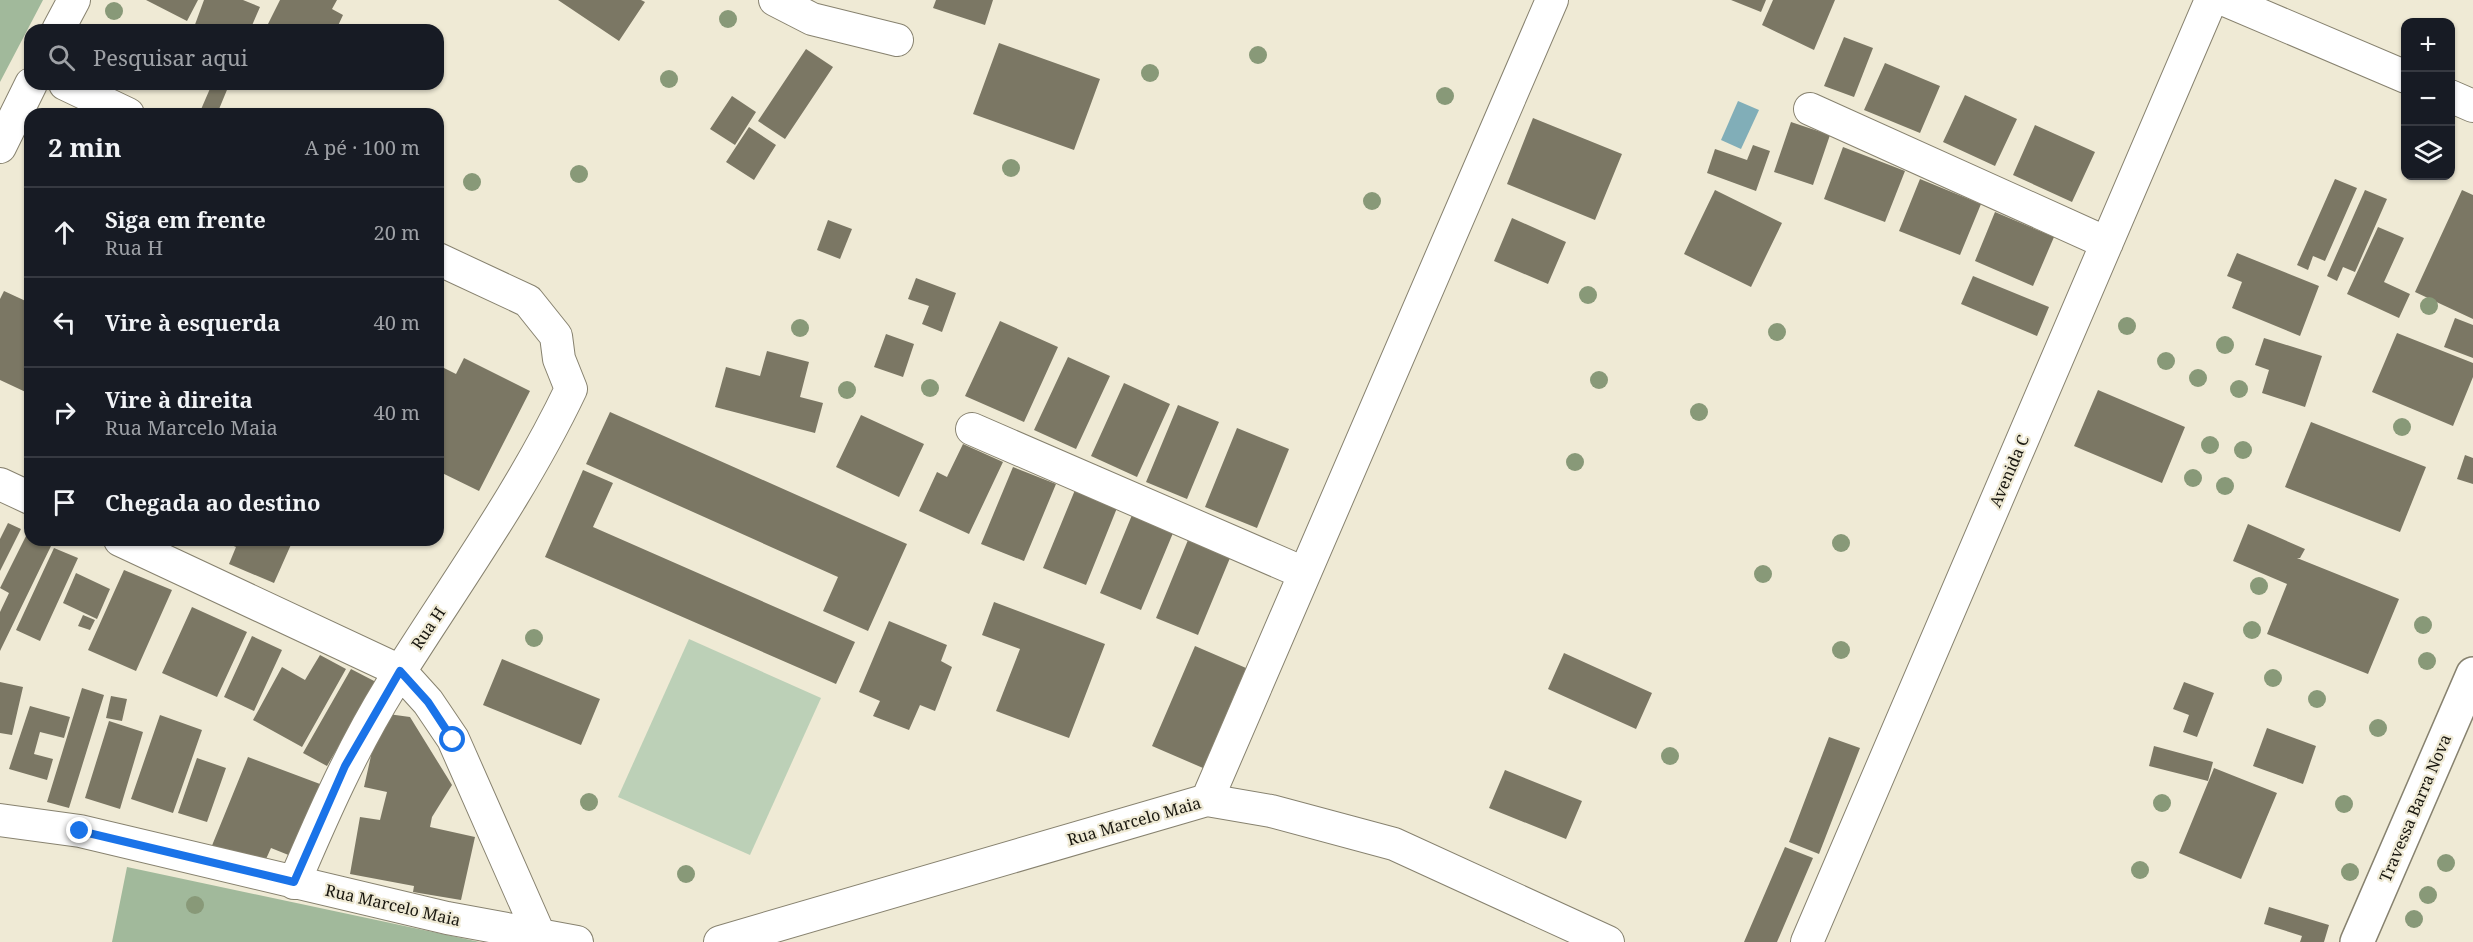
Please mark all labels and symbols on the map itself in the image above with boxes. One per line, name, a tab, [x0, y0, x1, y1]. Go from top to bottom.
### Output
street label: Avenida C	[1984, 431, 2034, 510]
street label: Rua H	[406, 602, 450, 653]
route start	[439, 726, 465, 752]
street label: Travessa Barra Nova	[2374, 731, 2456, 885]
street label: Rua Marcelo Maia	[1064, 791, 1204, 851]
route end	[66, 817, 92, 843]
street label: Rua Marcelo Maia	[323, 879, 463, 931]

